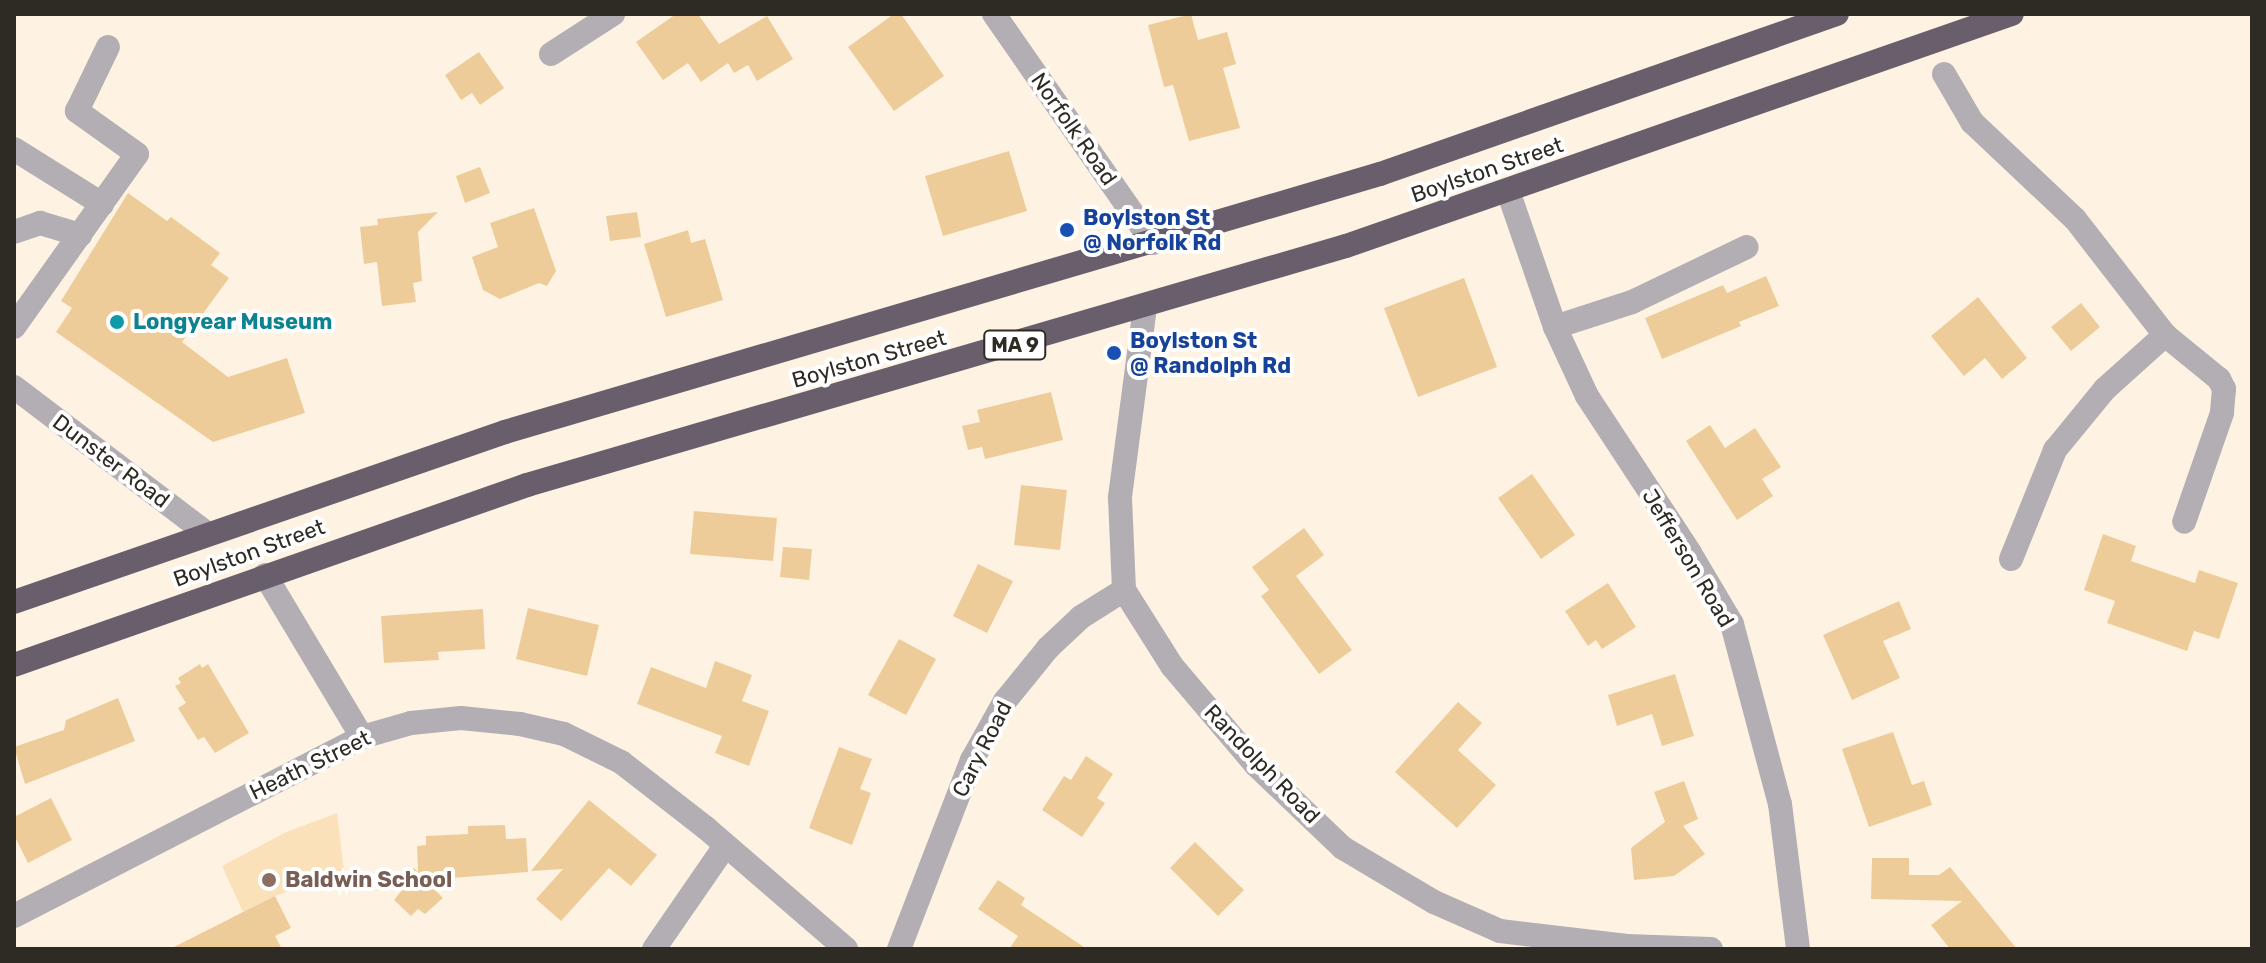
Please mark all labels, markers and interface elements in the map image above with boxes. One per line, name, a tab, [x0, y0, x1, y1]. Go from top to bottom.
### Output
street label: Norfolk Road	[1026, 68, 1122, 190]
street label: Boylston Street	[1407, 132, 1567, 208]
place label: Boylston St @ Norfolk Rd	[1083, 204, 1221, 256]
marker: Boylston St @ Norfolk Rd	[1058, 221, 1076, 239]
place label: Longyear Museum	[133, 309, 333, 335]
marker: Longyear Museum	[108, 313, 126, 331]
street label: Boylston Street	[789, 324, 949, 394]
place label: Boylston St @ Randolph Rd	[1130, 327, 1291, 378]
road number: MA 9	[983, 329, 1047, 361]
marker: Boylston St @ Randolph Rd	[1105, 344, 1123, 362]
street label: Dunster Road	[47, 408, 175, 514]
street label: Jefferson Road	[1636, 484, 1740, 632]
street label: Boylston Street	[170, 513, 328, 593]
street label: Cary Road	[946, 696, 1018, 802]
street label: Randolph Road	[1199, 699, 1325, 829]
street label: Heath Street	[245, 724, 375, 806]
place label: Baldwin School	[285, 867, 452, 893]
marker: Baldwin School	[260, 871, 278, 889]

